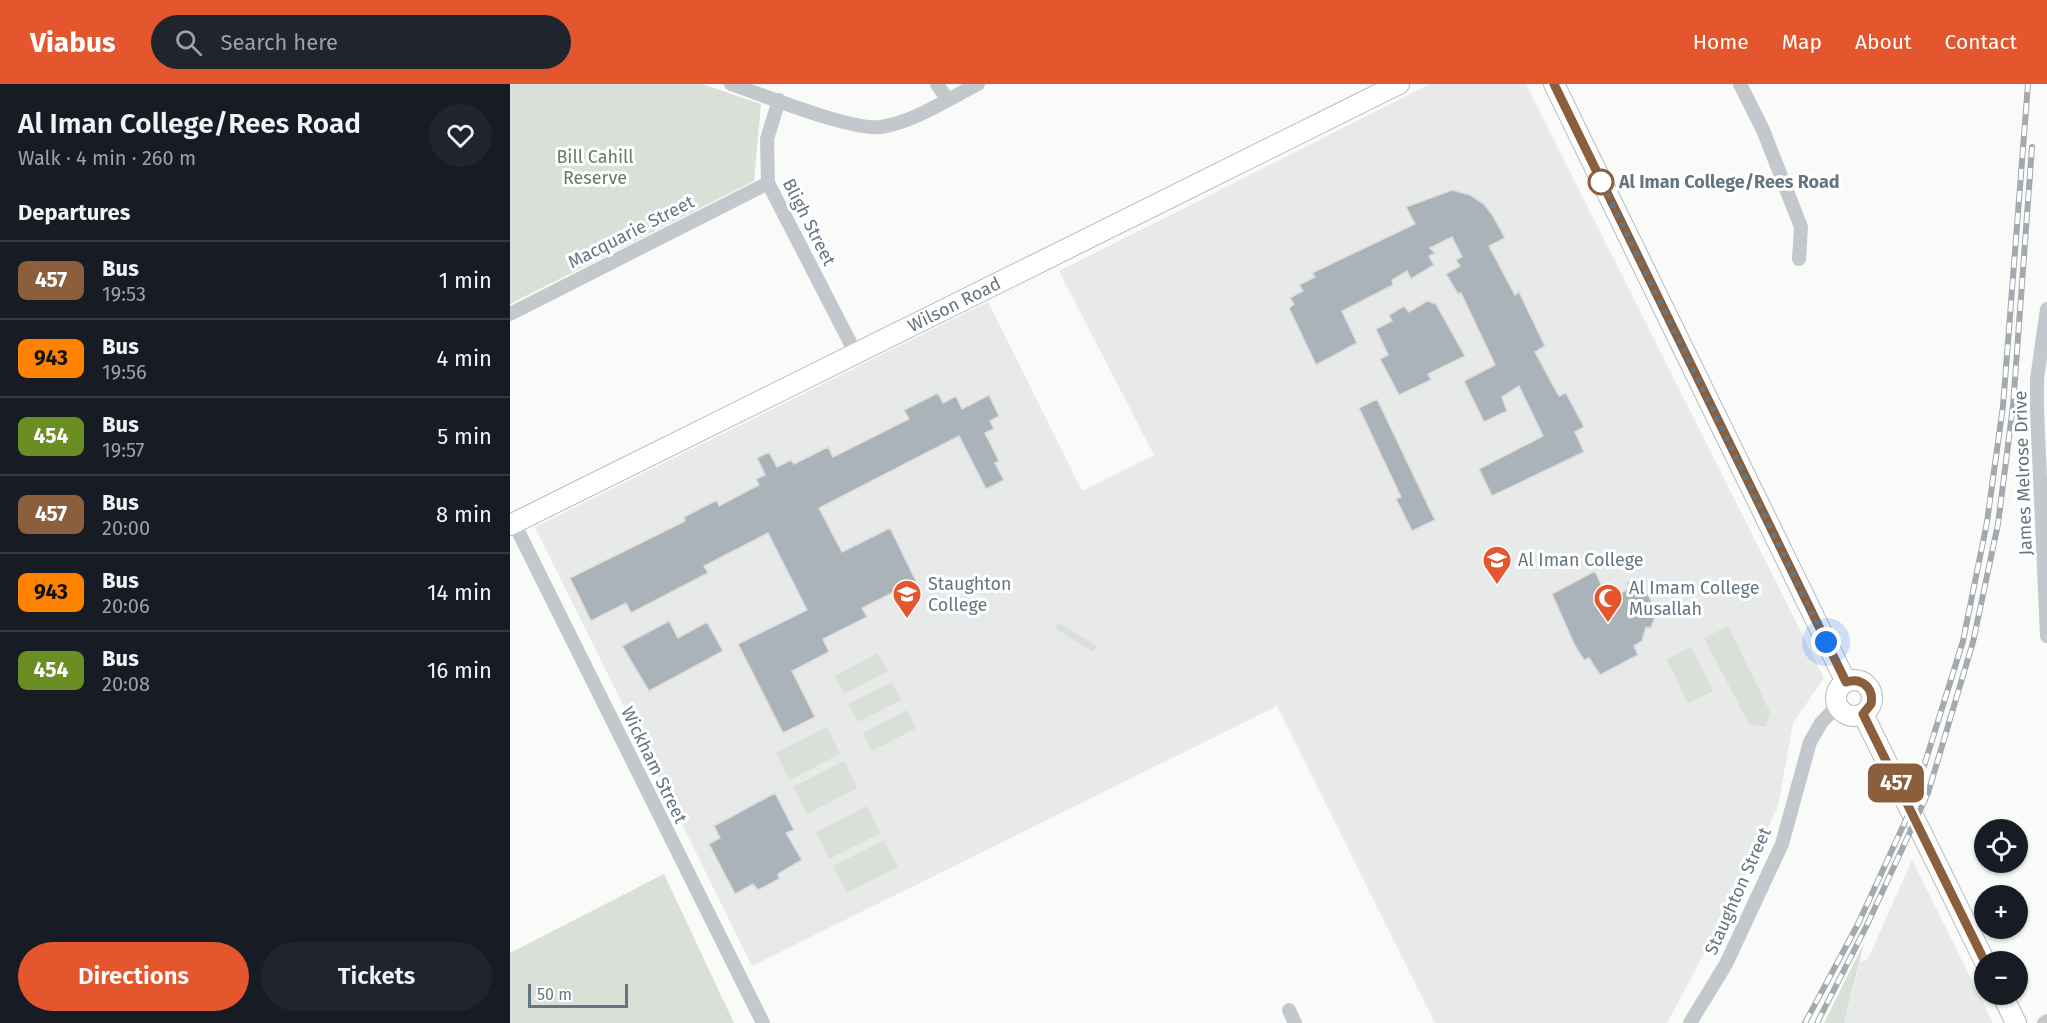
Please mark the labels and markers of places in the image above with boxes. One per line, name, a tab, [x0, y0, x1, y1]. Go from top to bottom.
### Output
marker: Al Iman College/Rees Road	[1588, 169, 1614, 195]
place label: Al Iman College/Rees Road	[1618, 171, 1840, 193]
school or university icon: Al Iman College	[1481, 544, 1513, 586]
place label: Al Iman College	[1518, 549, 1644, 571]
place label: Staughton College	[928, 573, 1012, 616]
place label: Al Imam College Musallah	[1629, 577, 1759, 620]
school or university icon: Staughton College	[891, 578, 923, 620]
mosque icon: Al Imam College Musallah	[1592, 582, 1624, 624]

